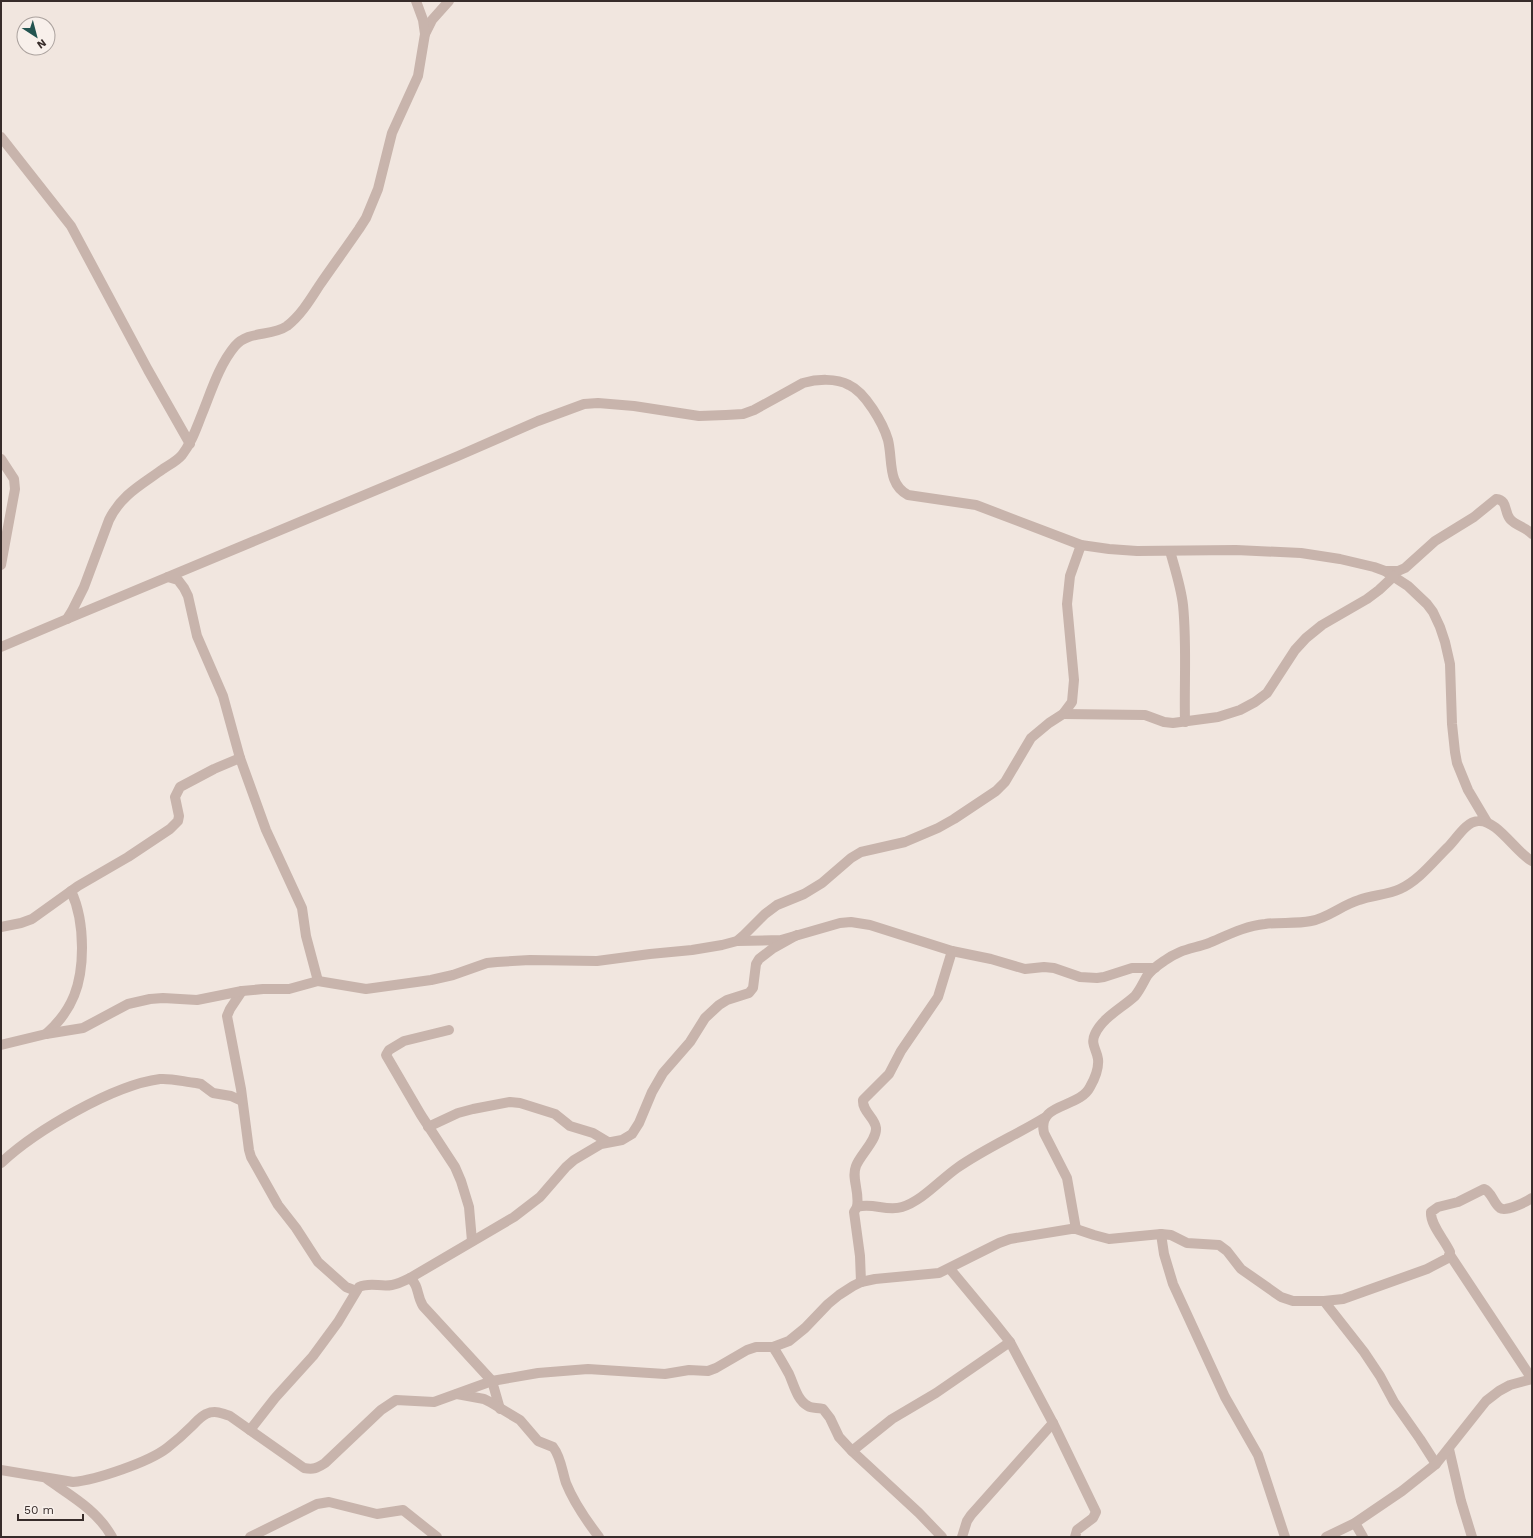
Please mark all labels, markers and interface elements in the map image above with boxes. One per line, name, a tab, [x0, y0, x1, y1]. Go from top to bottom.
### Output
north arrow	[16, 16, 56, 56]
text: N	[34, 36, 49, 51]
scale bar	[18, 1496, 83, 1522]
text: 50 m	[24, 1503, 54, 1517]

